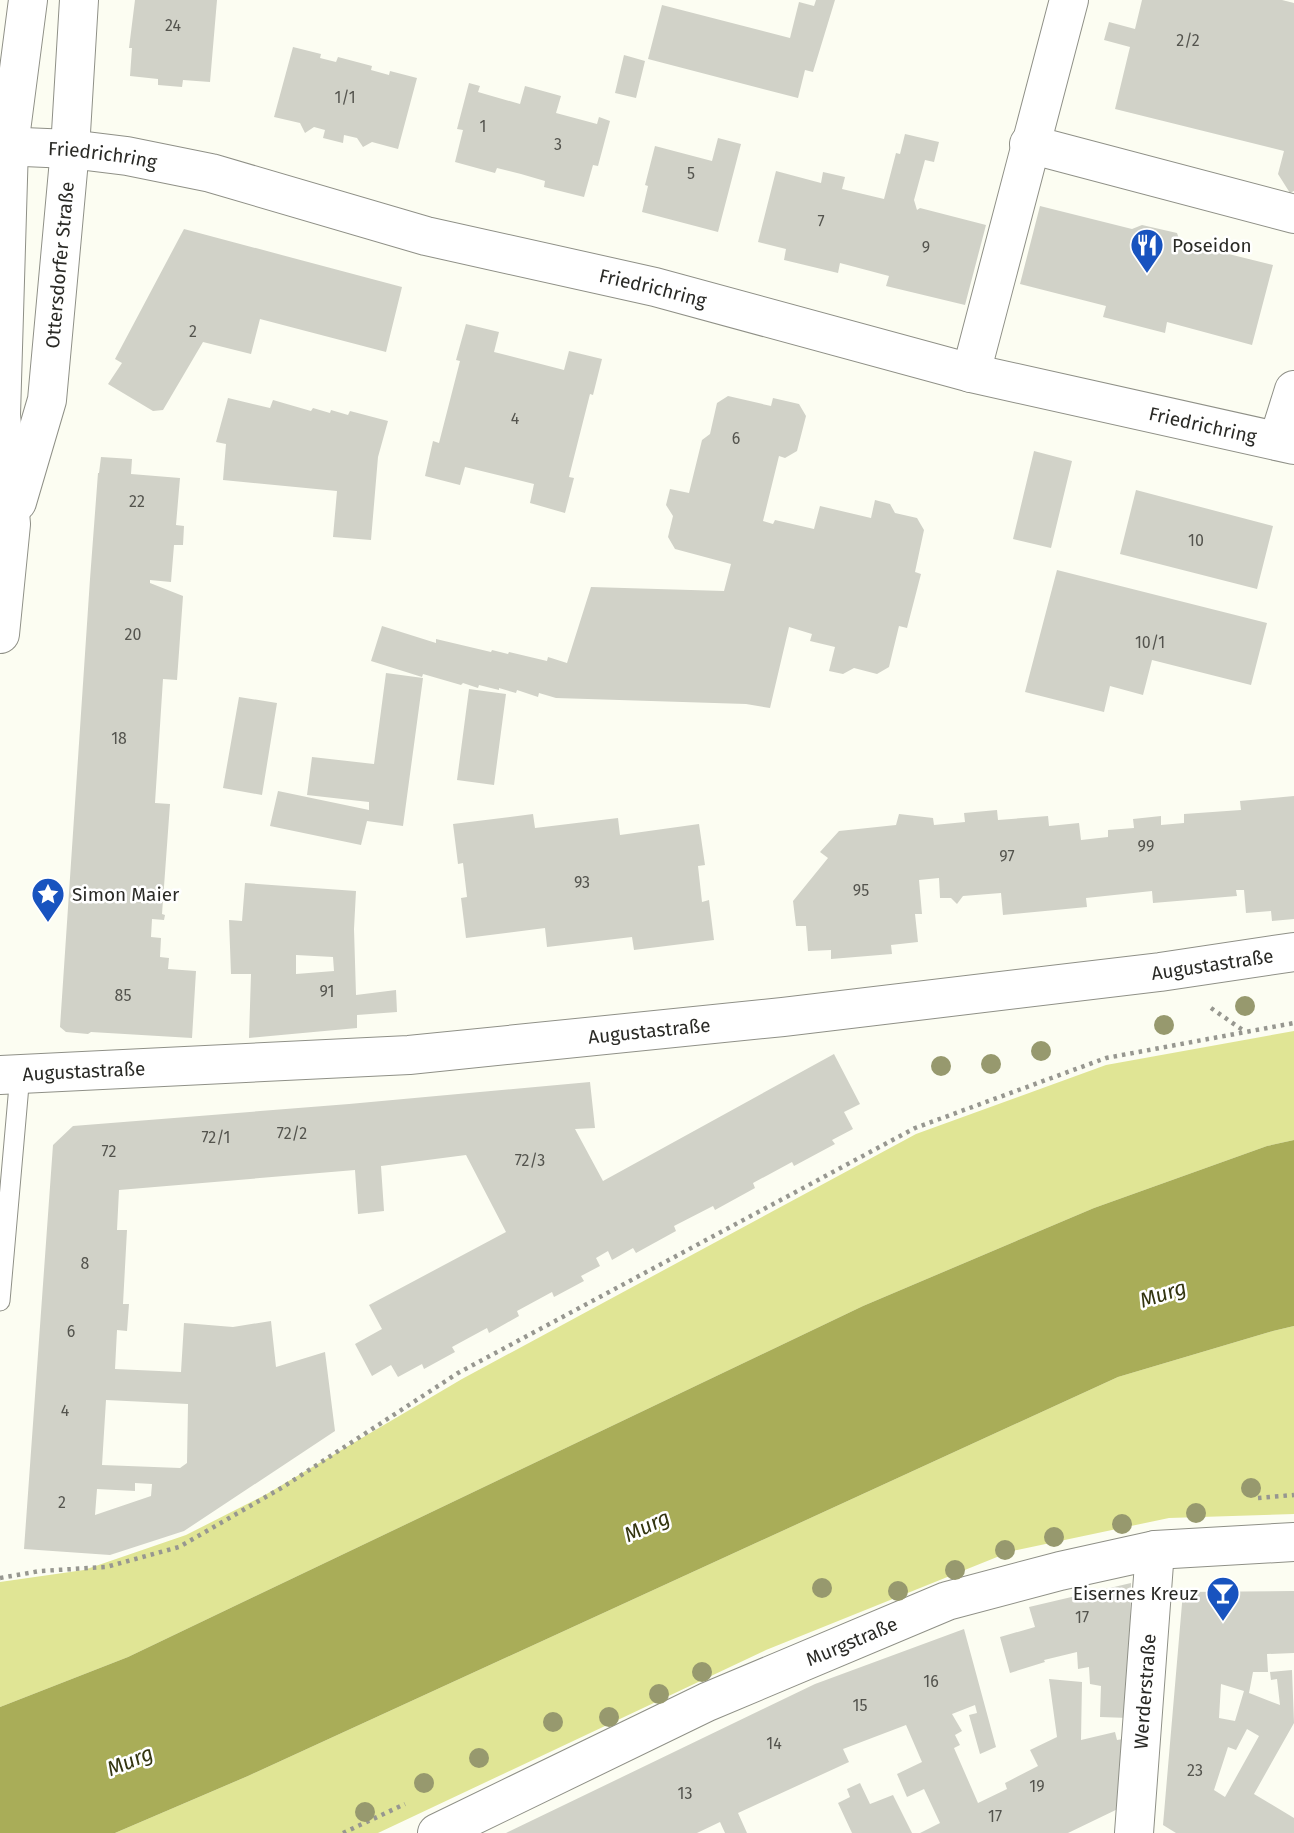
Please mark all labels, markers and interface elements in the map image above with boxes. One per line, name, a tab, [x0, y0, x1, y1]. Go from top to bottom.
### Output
house number: 24	[165, 16, 181, 35]
house number: 2/2	[1176, 31, 1200, 50]
house number: 1/1	[334, 88, 356, 107]
house number: 1	[480, 117, 486, 136]
house number: 3	[554, 135, 562, 154]
street label: Friedrichring	[48, 137, 159, 173]
house number: 5	[687, 164, 695, 183]
street label: Ottersdorfer Straße	[40, 180, 78, 349]
house number: 7	[817, 212, 825, 231]
restaurant icon: Poseidon	[1128, 226, 1166, 275]
place label: Poseidon	[1172, 234, 1252, 257]
house number: 9	[922, 238, 930, 257]
street label: Friedrichring	[597, 263, 709, 312]
house number: 2	[189, 322, 197, 341]
street label: Friedrichring	[1147, 402, 1259, 448]
house number: 4	[511, 409, 520, 428]
house number: 6	[732, 429, 740, 448]
house number: 22	[129, 492, 145, 511]
house number: 10	[1188, 531, 1204, 550]
house number: 20	[125, 625, 141, 644]
house number: 10/1	[1135, 633, 1165, 652]
house number: 18	[111, 729, 127, 748]
house number: 99	[1138, 837, 1154, 856]
house number: 97	[999, 847, 1015, 866]
house number: 93	[574, 873, 590, 892]
place icon: Simon Maier	[29, 875, 67, 924]
house number: 95	[853, 881, 869, 900]
place label: Simon Maier	[72, 883, 180, 906]
street label: Augustastraße	[1150, 944, 1275, 984]
house number: 91	[319, 982, 335, 1001]
house number: 85	[115, 986, 131, 1005]
street label: Augustastraße	[587, 1013, 712, 1048]
street label: Augustastraße	[22, 1056, 146, 1085]
house number: 72/2	[277, 1124, 307, 1143]
house number: 72/1	[201, 1128, 231, 1147]
house number: 72	[102, 1142, 116, 1161]
house number: 72/3	[515, 1151, 545, 1170]
house number: 8	[81, 1254, 90, 1273]
water label: Murg	[1136, 1274, 1190, 1314]
house number: 6	[67, 1322, 75, 1341]
house number: 4	[61, 1401, 70, 1420]
house number: 2	[58, 1493, 66, 1512]
water label: Murg	[620, 1504, 674, 1548]
bar icon: Eisernes Kreuz	[1204, 1574, 1242, 1623]
place label: Eisernes Kreuz	[1073, 1582, 1198, 1605]
house number: 17	[1075, 1608, 1089, 1627]
street label: Murgstraße	[802, 1612, 901, 1671]
street label: Werderstraße	[1129, 1633, 1160, 1750]
house number: 16	[923, 1672, 939, 1691]
house number: 15	[853, 1696, 867, 1715]
house number: 14	[766, 1734, 782, 1753]
water label: Murg	[103, 1740, 157, 1782]
house number: 23	[1187, 1761, 1203, 1780]
house number: 19	[1029, 1777, 1045, 1796]
house number: 13	[678, 1784, 692, 1803]
house number: 17	[988, 1807, 1002, 1826]

